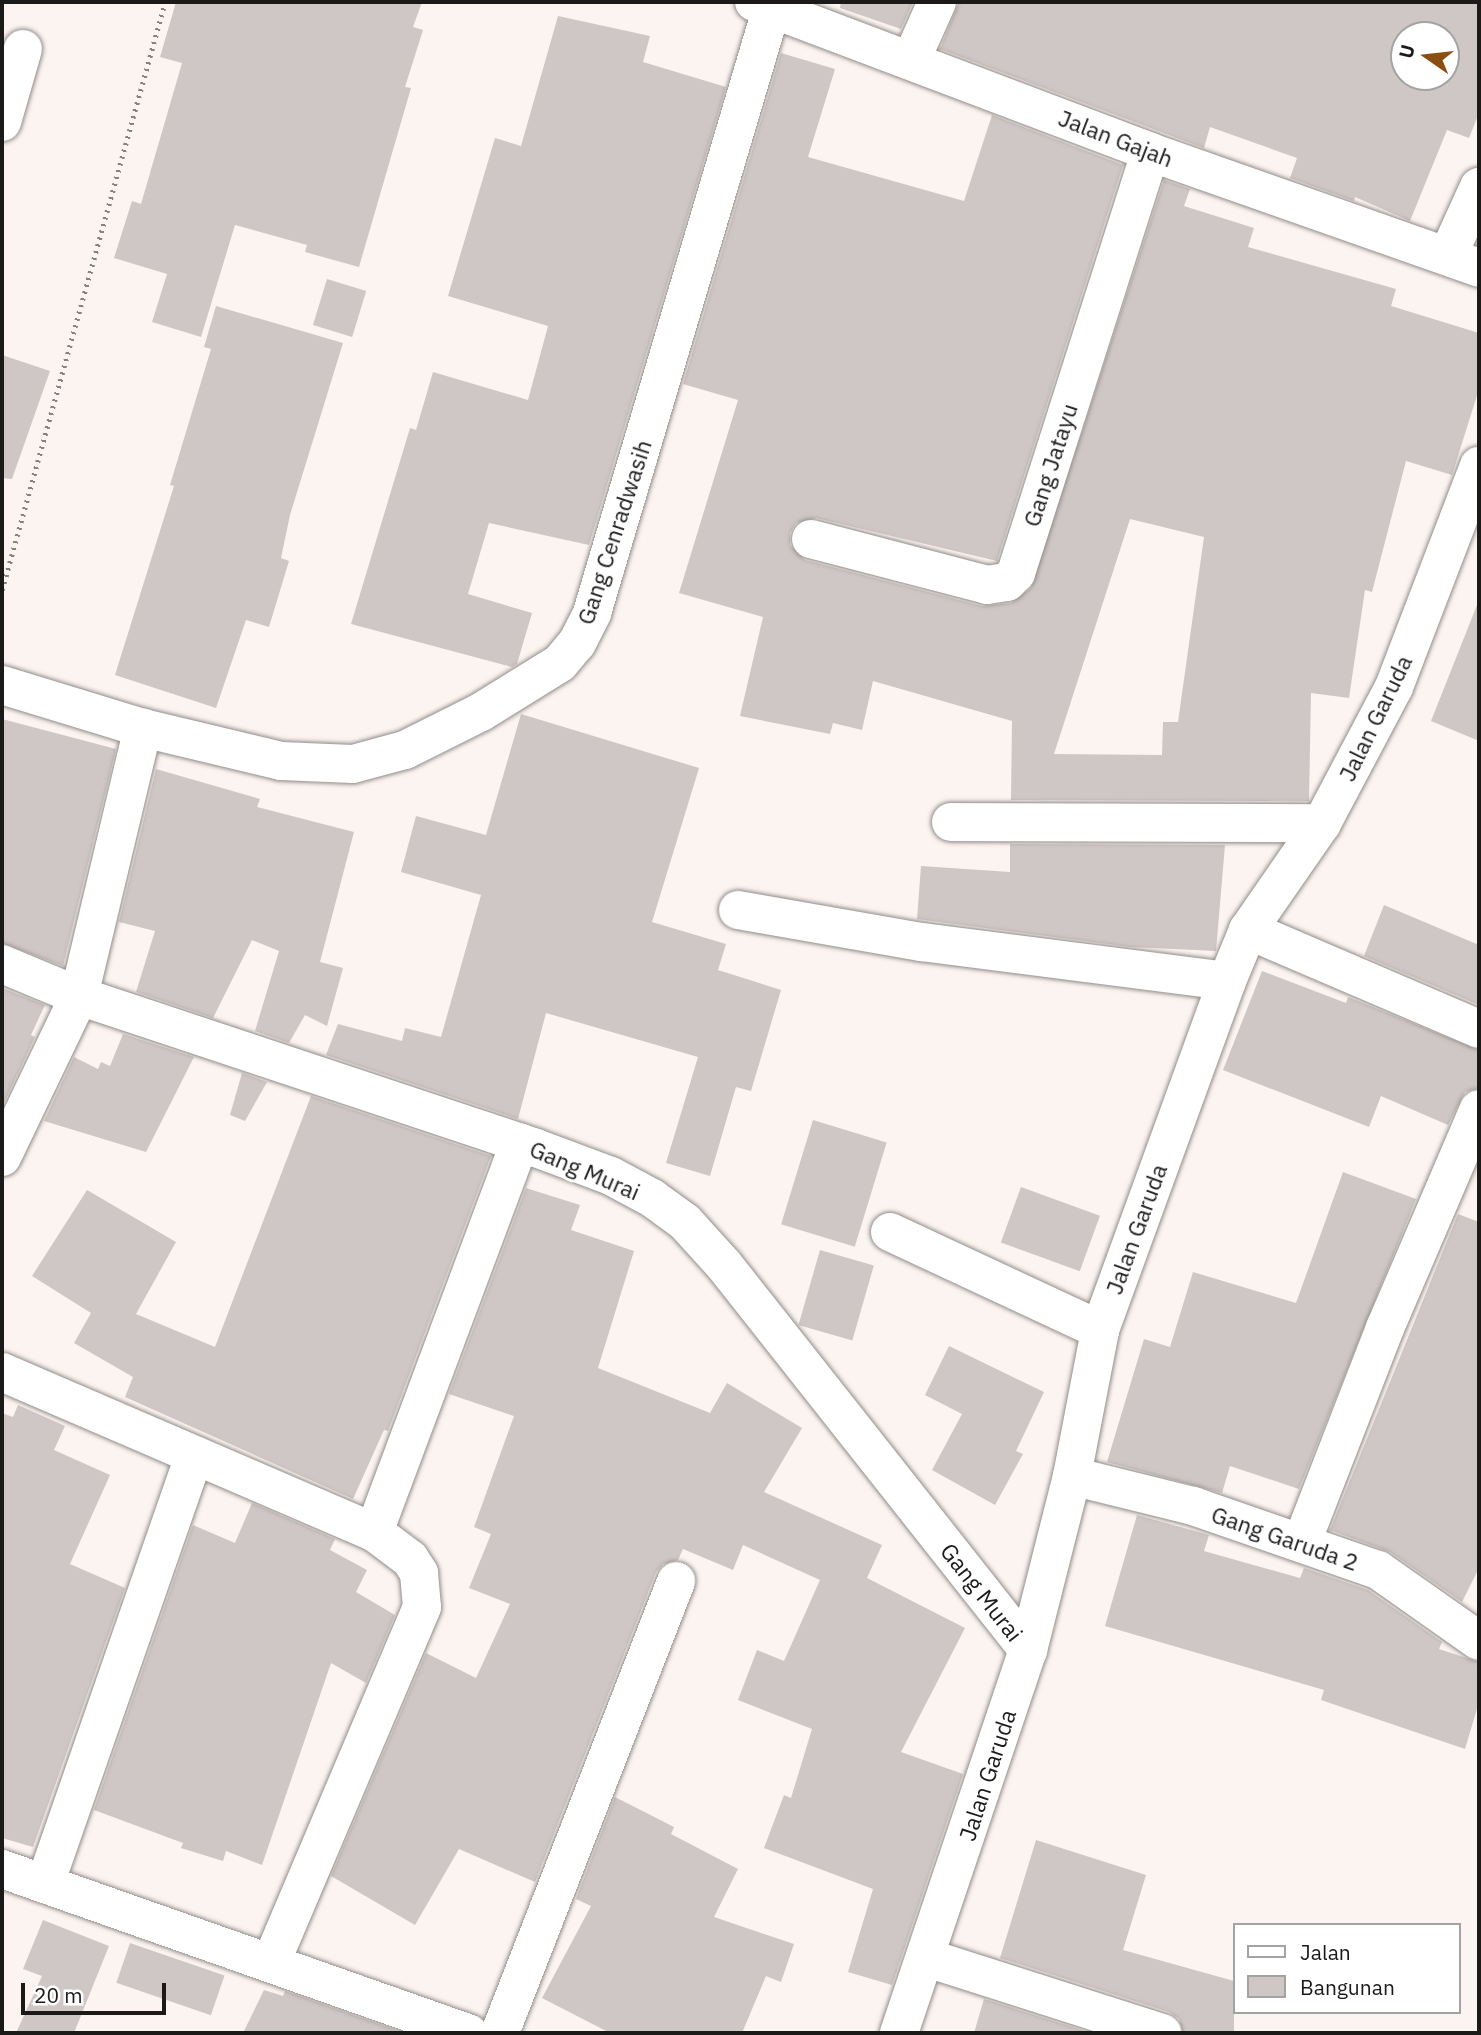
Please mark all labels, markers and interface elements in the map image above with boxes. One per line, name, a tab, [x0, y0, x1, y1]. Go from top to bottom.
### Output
north arrow	[1390, 21, 1460, 91]
text: U	[1393, 42, 1420, 61]
street label: Jalan Gajah	[1055, 104, 1177, 172]
street label: Gang Jatayu	[1017, 400, 1083, 530]
street label: Gang Cenradwasih	[571, 436, 657, 628]
street label: Jalan Garuda	[1333, 651, 1417, 785]
street label: Gang Murai	[526, 1134, 644, 1206]
street label: Jalan Garuda	[1100, 1160, 1172, 1298]
street label: Gang Garuda 2	[1208, 1500, 1362, 1576]
street label: Gang Murai	[935, 1537, 1029, 1647]
street label: Jalan Garuda	[953, 1706, 1021, 1844]
legend	[1232, 1923, 1460, 2014]
text: Jalan	[1300, 1938, 1351, 1966]
scale bar	[24, 1968, 170, 2012]
text: Bangunan	[1300, 1973, 1395, 2001]
text: 20 m	[34, 1981, 83, 2009]

